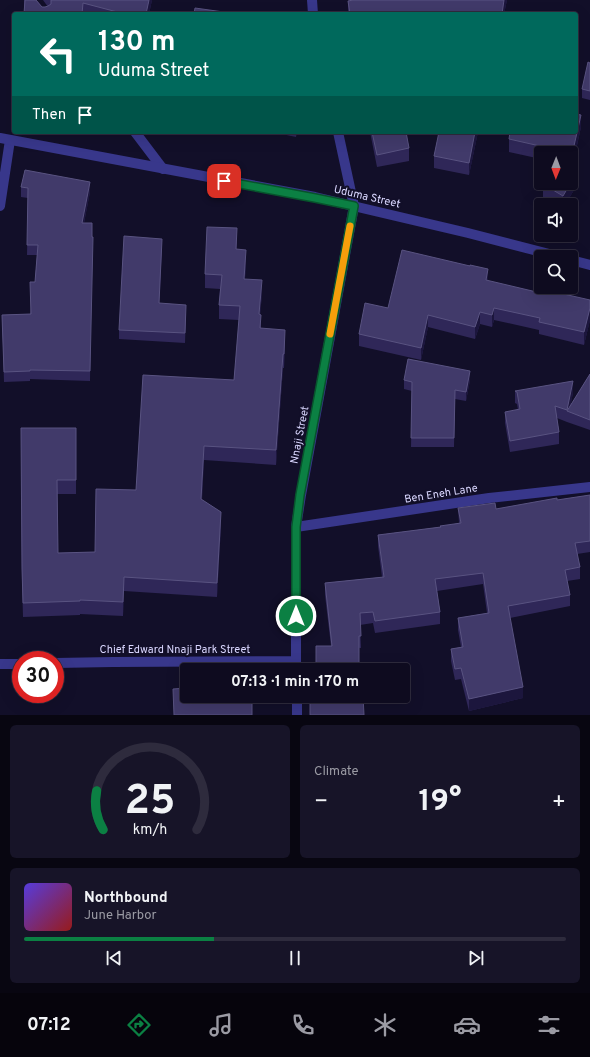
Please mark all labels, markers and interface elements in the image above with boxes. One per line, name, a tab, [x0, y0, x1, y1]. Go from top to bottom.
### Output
text: 130 m	[98, 25, 176, 61]
icon: left	[32, 28, 84, 80]
text: Uduma Street	[98, 60, 209, 83]
icon: arrive	[74, 104, 96, 126]
text: Then	[32, 106, 66, 125]
north arrow	[534, 146, 578, 190]
map controls	[534, 146, 578, 294]
pin	[207, 164, 241, 198]
icon: arrive	[213, 170, 235, 192]
street label: Uduma Street	[332, 183, 402, 211]
button: sound	[534, 198, 578, 242]
button: search	[534, 250, 578, 294]
street label: Nnaji Street	[288, 405, 312, 465]
street label: Ben Eneh Lane	[403, 481, 479, 507]
position arrow	[275, 595, 317, 637]
street label: Chief Edward Nnaji Park Street	[100, 643, 250, 657]
speed limit sign: 30	[12, 651, 64, 703]
text: 07:13 · 1 min · 170 m	[231, 673, 359, 692]
text: Climate	[314, 764, 359, 780]
text: 25	[125, 775, 175, 828]
text: 19°	[419, 784, 461, 821]
text: −	[314, 789, 328, 816]
text: +	[552, 789, 566, 816]
text: km/h	[133, 820, 167, 838]
text: Northbound	[84, 889, 168, 908]
text: June Harbor	[84, 908, 157, 924]
icon: previous	[103, 947, 125, 969]
icon: pause	[284, 947, 306, 969]
icon: next	[465, 947, 487, 969]
icon: directions	[125, 1011, 153, 1039]
icon: music	[207, 1011, 235, 1039]
icon: phone	[289, 1011, 317, 1039]
icon: climate	[371, 1011, 399, 1039]
icon: car	[453, 1011, 481, 1039]
icon: filters	[535, 1011, 563, 1039]
text: 07:12	[27, 1014, 71, 1037]

